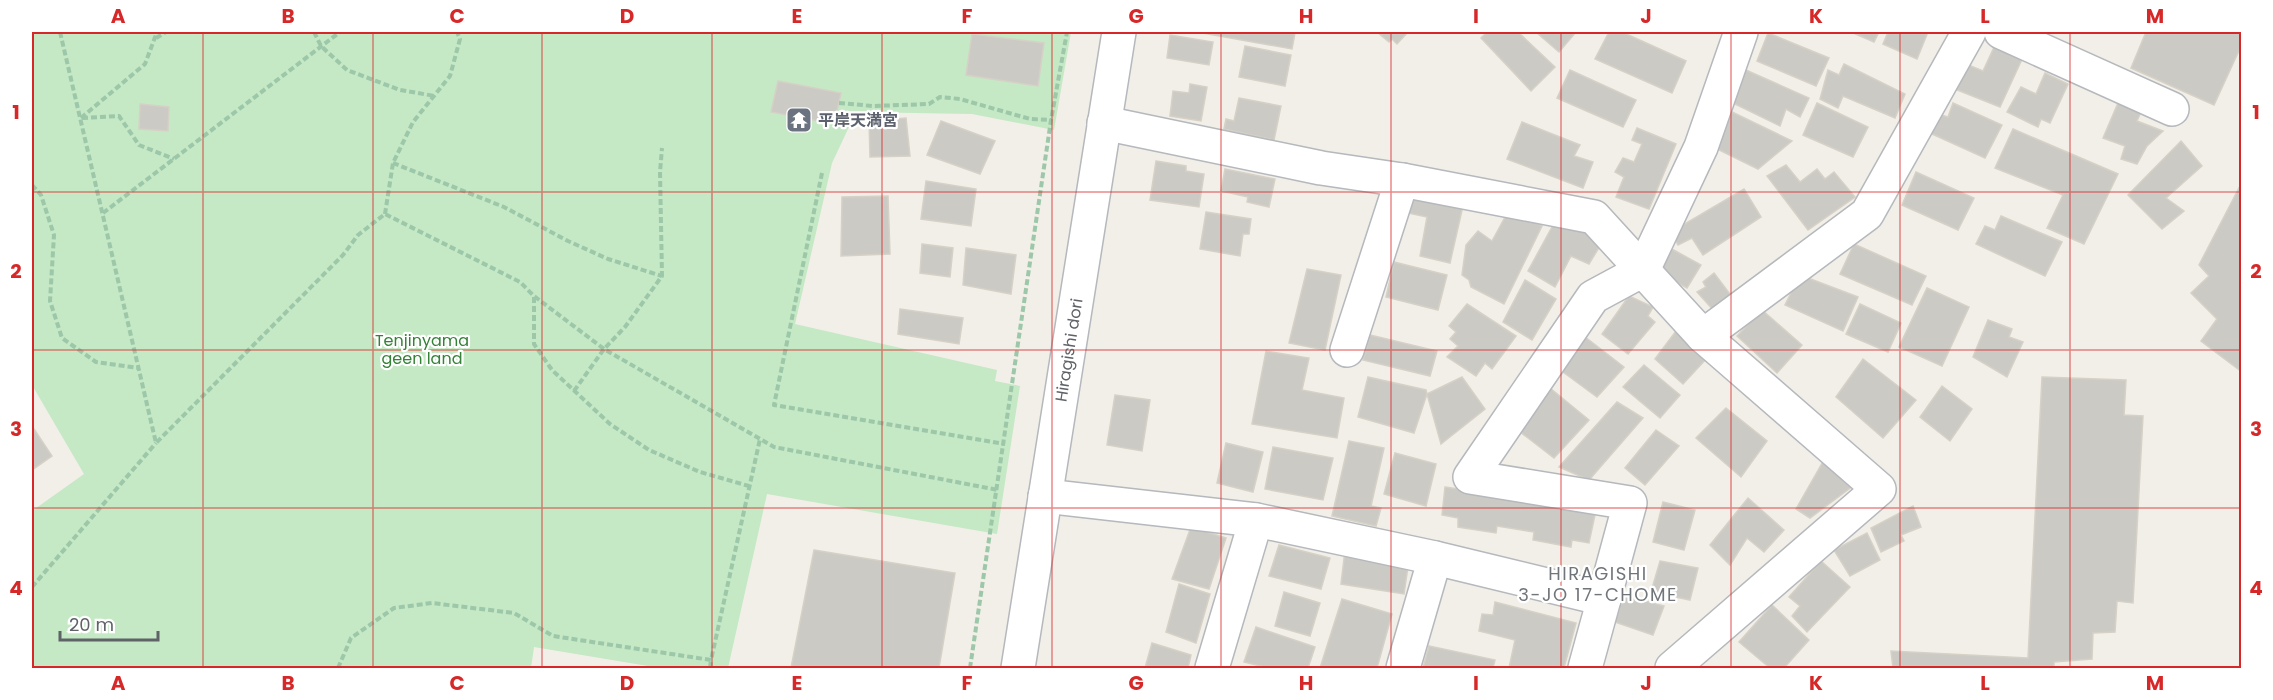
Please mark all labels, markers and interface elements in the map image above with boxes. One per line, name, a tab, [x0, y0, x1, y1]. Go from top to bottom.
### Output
text: A	[111, 2, 126, 30]
text: B	[281, 2, 295, 30]
text: C	[449, 2, 465, 30]
text: D	[620, 2, 634, 30]
text: E	[792, 2, 802, 30]
text: F	[962, 2, 973, 30]
text: G	[1128, 2, 1144, 30]
text: H	[1299, 2, 1313, 30]
text: I	[1473, 2, 1479, 30]
text: J	[1640, 2, 1652, 30]
text: K	[1809, 2, 1823, 30]
text: L	[1980, 2, 1990, 30]
text: M	[2146, 2, 2164, 30]
text: 1	[12, 98, 20, 126]
text: 1	[2252, 98, 2260, 126]
temple icon: 平岸天満宮	[784, 105, 814, 135]
place label: 平岸天満宮	[818, 109, 898, 132]
text: 2	[10, 257, 22, 285]
text: 2	[2250, 257, 2262, 285]
street label: Hiragishi dori	[1049, 297, 1089, 403]
park label: Tenjinyama geen land	[375, 329, 469, 370]
text: 3	[10, 415, 22, 443]
text: 3	[2250, 415, 2262, 443]
district label: HIRAGISHI 3-JO 17-CHOME	[1518, 561, 1678, 607]
text: 4	[9, 574, 23, 602]
text: 4	[2249, 574, 2263, 602]
scale bar	[60, 604, 158, 642]
text: 20 m	[69, 612, 114, 637]
text: A	[111, 669, 126, 697]
text: B	[281, 669, 295, 697]
text: C	[449, 669, 465, 697]
text: D	[620, 669, 634, 697]
text: E	[792, 669, 802, 697]
text: F	[962, 669, 973, 697]
text: G	[1128, 669, 1144, 697]
text: H	[1299, 669, 1313, 697]
text: I	[1473, 669, 1479, 697]
text: J	[1640, 669, 1652, 697]
text: K	[1809, 669, 1823, 697]
text: L	[1980, 669, 1990, 697]
text: M	[2146, 669, 2164, 697]

